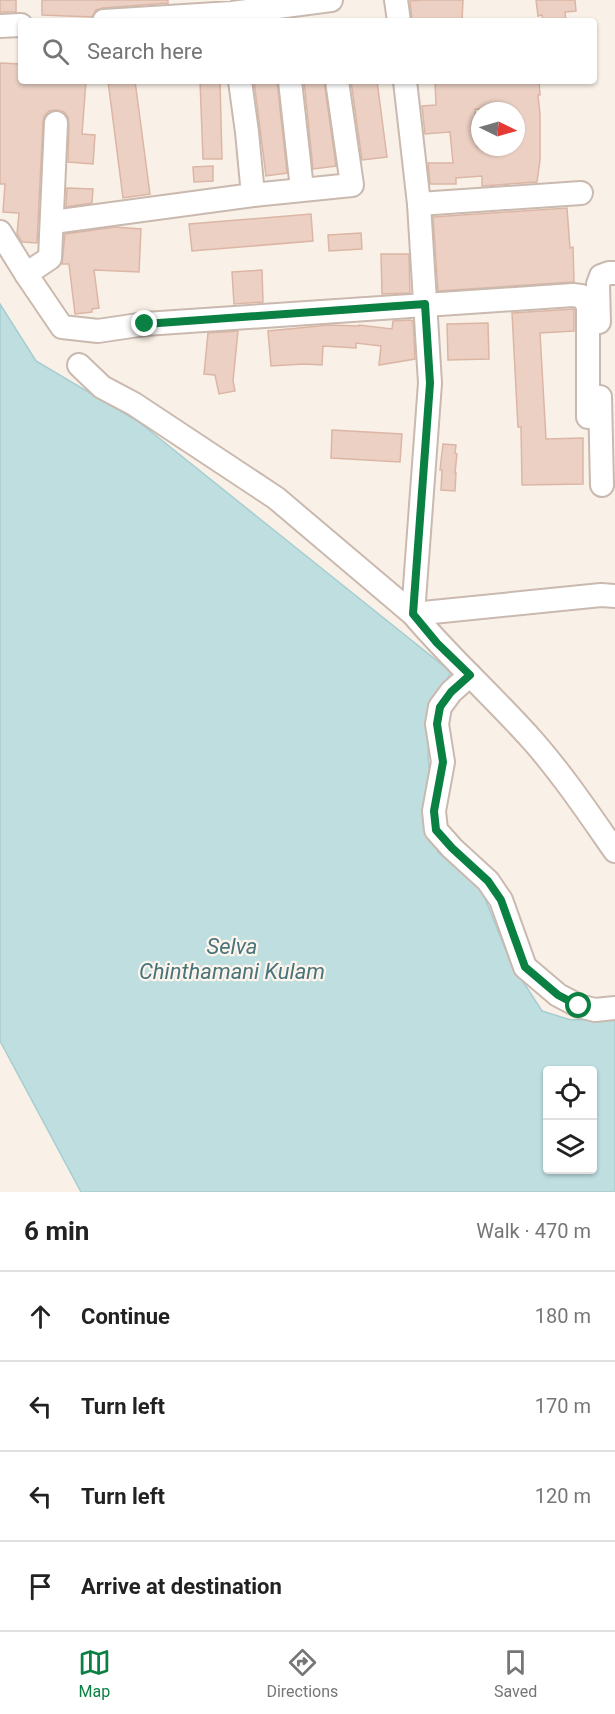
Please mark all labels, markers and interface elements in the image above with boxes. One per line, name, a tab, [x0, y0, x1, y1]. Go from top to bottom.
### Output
search box	[18, 18, 597, 84]
icon: search	[39, 35, 72, 68]
text: Search here	[87, 39, 203, 64]
north arrow	[471, 102, 525, 156]
route end	[131, 310, 157, 336]
water label: Selva Chinthamani Kulam	[139, 934, 325, 984]
route start	[565, 992, 591, 1018]
map controls	[543, 1066, 597, 1174]
button: locate	[543, 1066, 597, 1120]
button: layers	[543, 1120, 597, 1174]
text: 6 min	[24, 1216, 89, 1246]
text: Walk · 470 m	[476, 1219, 591, 1243]
icon: ahead	[24, 1300, 57, 1333]
text: Continue	[81, 1304, 170, 1329]
text: 180 m	[535, 1304, 591, 1328]
icon: left	[24, 1390, 57, 1423]
text: Turn left	[81, 1394, 165, 1419]
text: 170 m	[535, 1394, 591, 1418]
icon: left	[24, 1480, 57, 1513]
text: Turn left	[81, 1484, 165, 1509]
text: 120 m	[535, 1484, 591, 1508]
icon: arrive	[24, 1570, 57, 1603]
text: Arrive at destination	[81, 1574, 282, 1599]
tab: Map	[78, 1646, 111, 1701]
tab: Directions	[266, 1646, 338, 1701]
tab: Saved	[494, 1646, 537, 1701]

